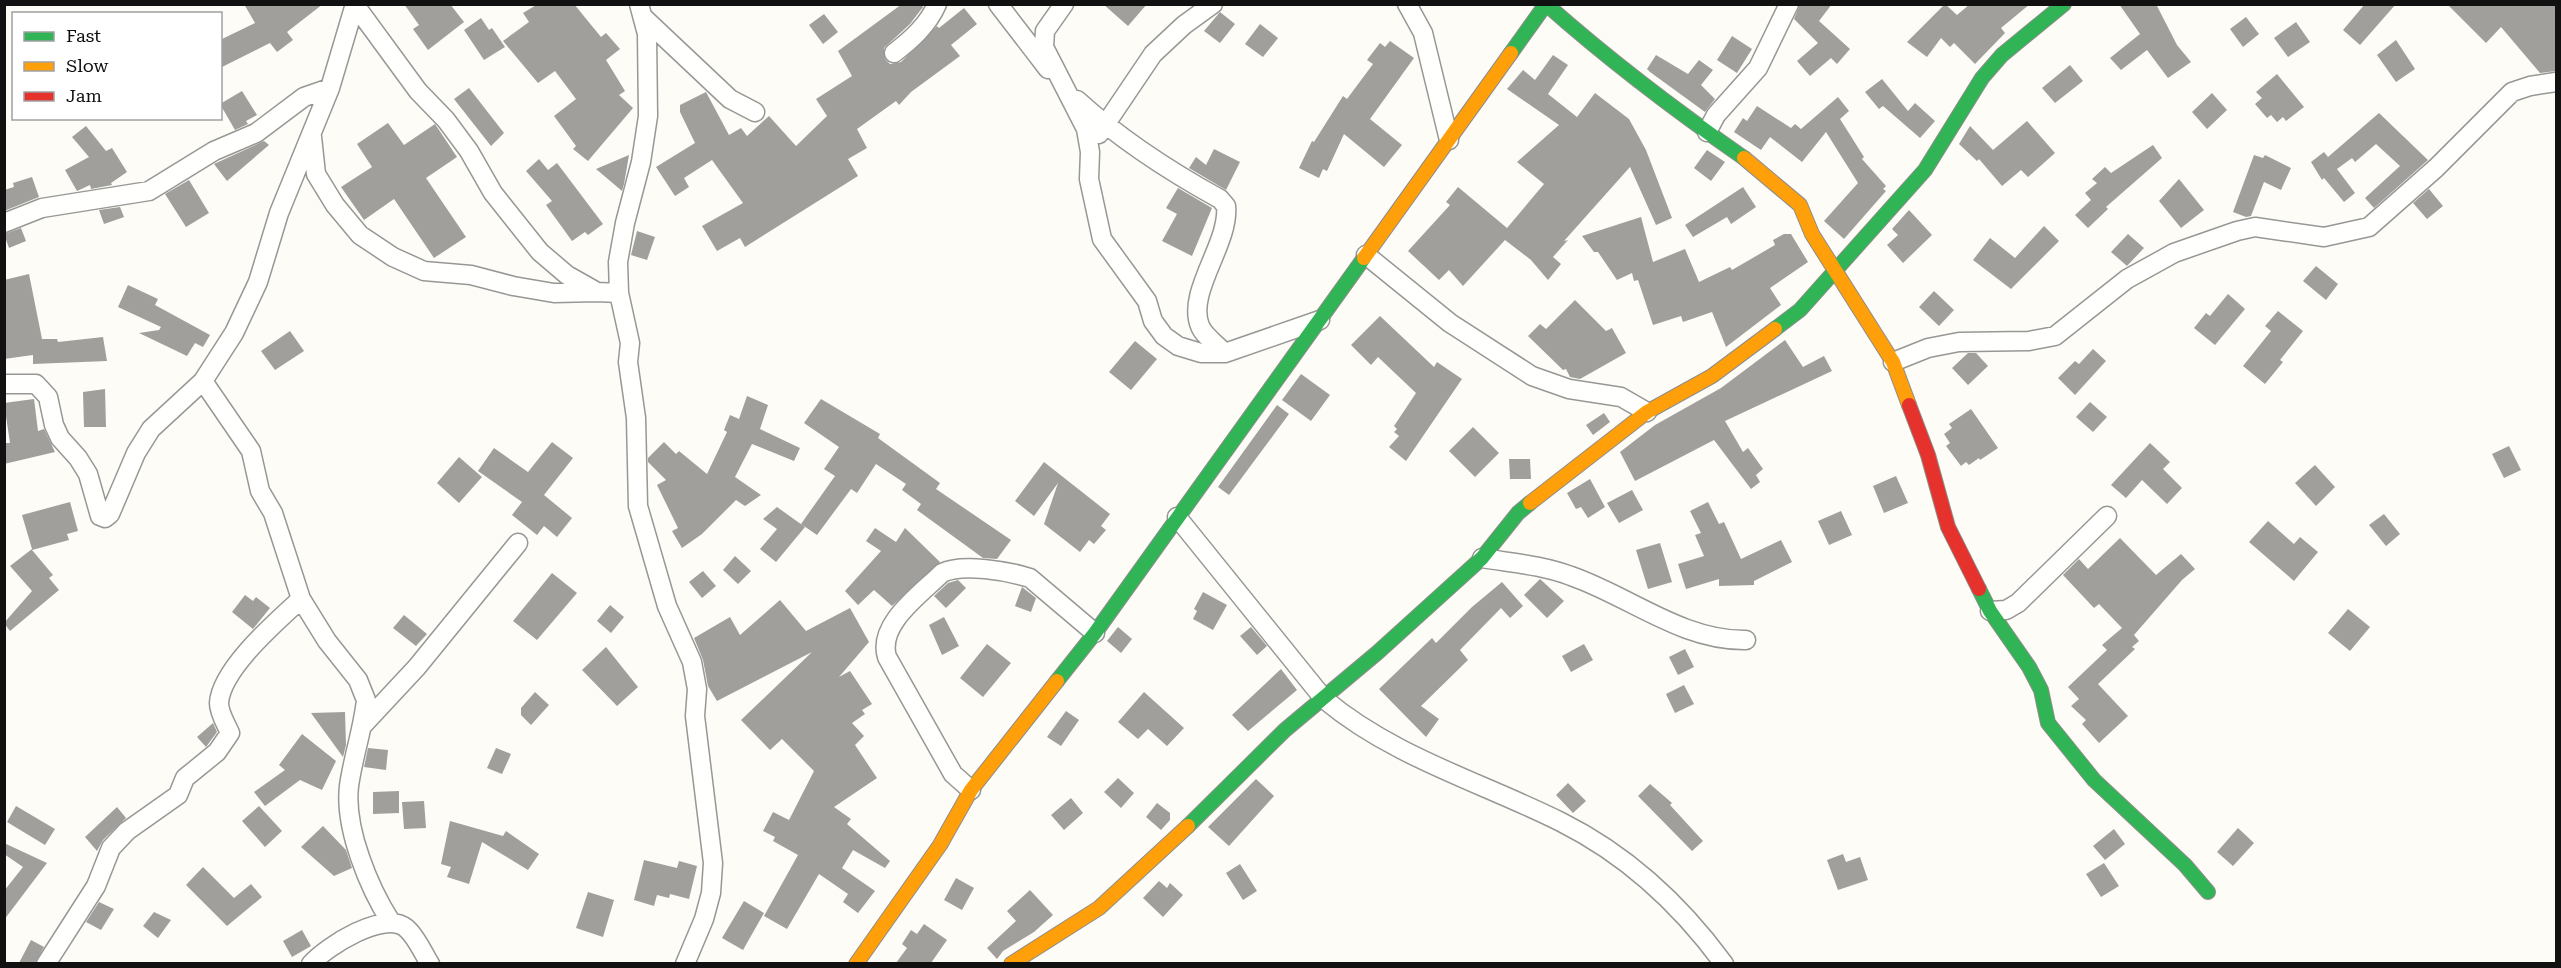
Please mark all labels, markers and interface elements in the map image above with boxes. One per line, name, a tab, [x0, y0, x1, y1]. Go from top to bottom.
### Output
legend	[12, 12, 222, 120]
text: Fast	[66, 25, 101, 46]
text: Slow	[66, 55, 108, 76]
text: Jam	[66, 85, 102, 106]

